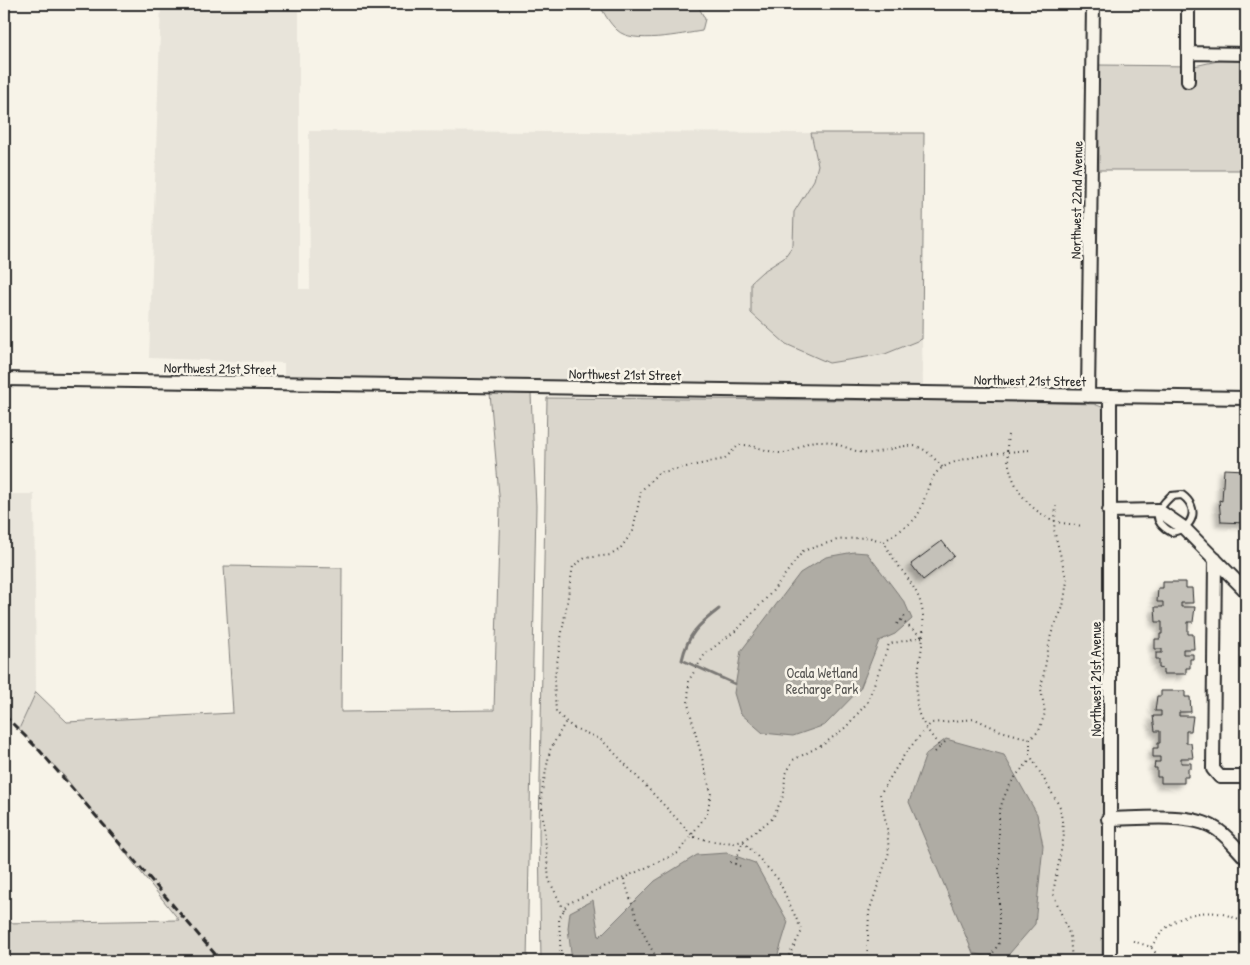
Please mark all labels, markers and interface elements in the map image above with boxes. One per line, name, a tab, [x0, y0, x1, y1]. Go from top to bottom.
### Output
street label: Northwest 22nd Avenue	[1065, 140, 1087, 259]
street label: Northwest 21st Street	[164, 358, 276, 378]
street label: Northwest 21st Street	[569, 364, 681, 384]
street label: Northwest 21st Street	[974, 370, 1086, 390]
street label: Northwest 21st Avenue	[1086, 621, 1105, 737]
park label: Ocala Wetland Recharge Park	[786, 663, 858, 699]

